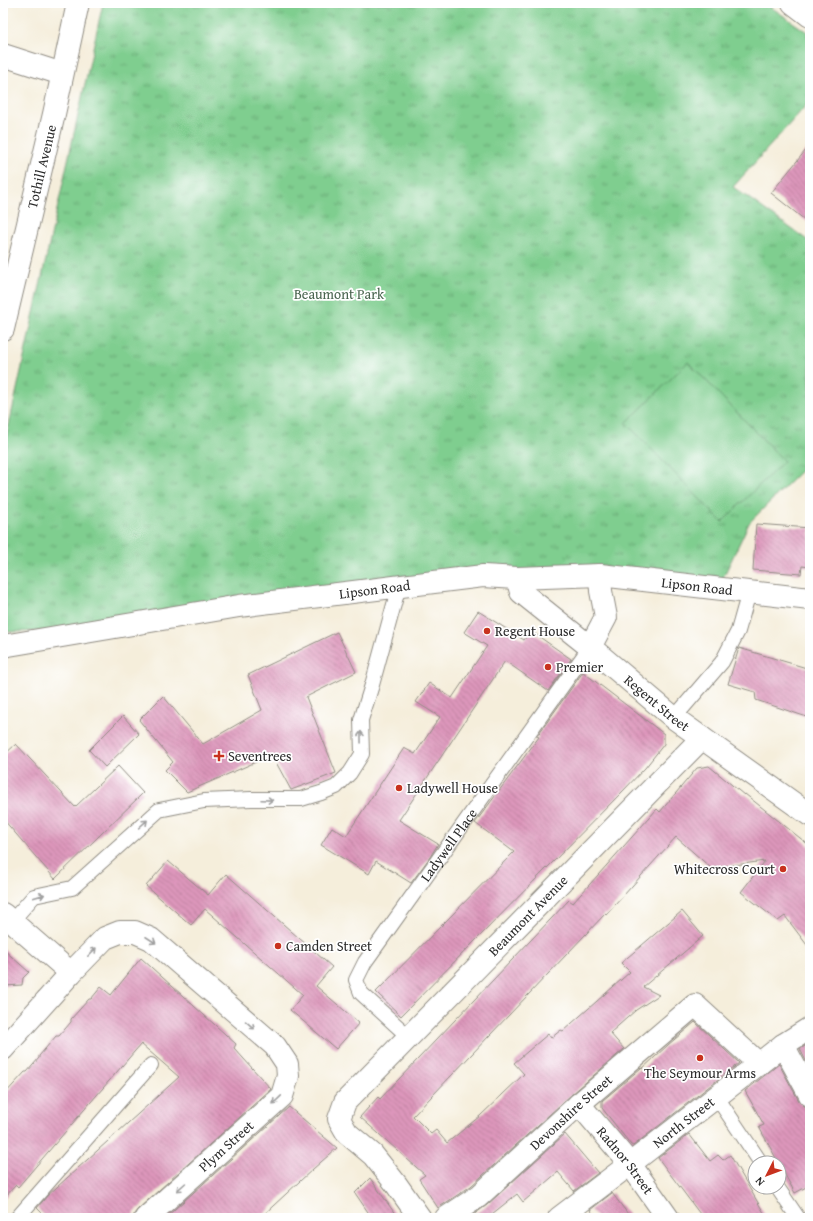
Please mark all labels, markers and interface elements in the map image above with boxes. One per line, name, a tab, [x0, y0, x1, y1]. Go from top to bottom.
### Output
street label: Tothill Avenue	[22, 122, 61, 210]
park label: Beaumont Park	[294, 284, 385, 304]
street label: Lipson Road	[660, 572, 734, 600]
street label: Lipson Road	[338, 575, 412, 604]
place label: Regent House	[495, 621, 576, 641]
marker: Regent House	[482, 626, 492, 636]
place label: Premier	[556, 657, 604, 677]
marker: Premier	[543, 662, 553, 672]
street label: Regent Street	[620, 670, 694, 736]
one-way arrow	[358, 731, 365, 744]
place label: Seventrees	[228, 746, 292, 766]
marker: Seventrees	[213, 750, 225, 762]
place label: Ladywell House	[407, 778, 499, 798]
marker: Ladywell House	[394, 783, 404, 793]
one-way arrow	[260, 796, 273, 803]
street label: Ladywell Place	[415, 804, 482, 886]
one-way arrow	[138, 819, 149, 828]
place label: Whitecross Court	[674, 859, 775, 879]
marker: Whitecross Court	[778, 864, 788, 874]
street label: Beaumont Avenue	[484, 870, 573, 960]
one-way arrow	[33, 892, 46, 899]
one-way arrow	[146, 936, 157, 945]
place label: Camden Street	[286, 936, 372, 956]
marker: Camden Street	[273, 941, 283, 951]
one-way arrow	[87, 947, 97, 957]
one-way arrow	[245, 1020, 255, 1029]
marker: The Seymour Arms	[695, 1053, 705, 1063]
place label: The Seymour Arms	[644, 1063, 756, 1083]
street label: Devonshire Street	[525, 1070, 617, 1155]
street label: North Street	[648, 1092, 719, 1153]
one-way arrow	[272, 1095, 282, 1105]
street label: Plym Street	[194, 1116, 258, 1176]
street label: Radnor Street	[592, 1122, 658, 1198]
north arrow	[747, 1155, 787, 1195]
text: N	[751, 1173, 768, 1190]
one-way arrow	[176, 1182, 186, 1191]

